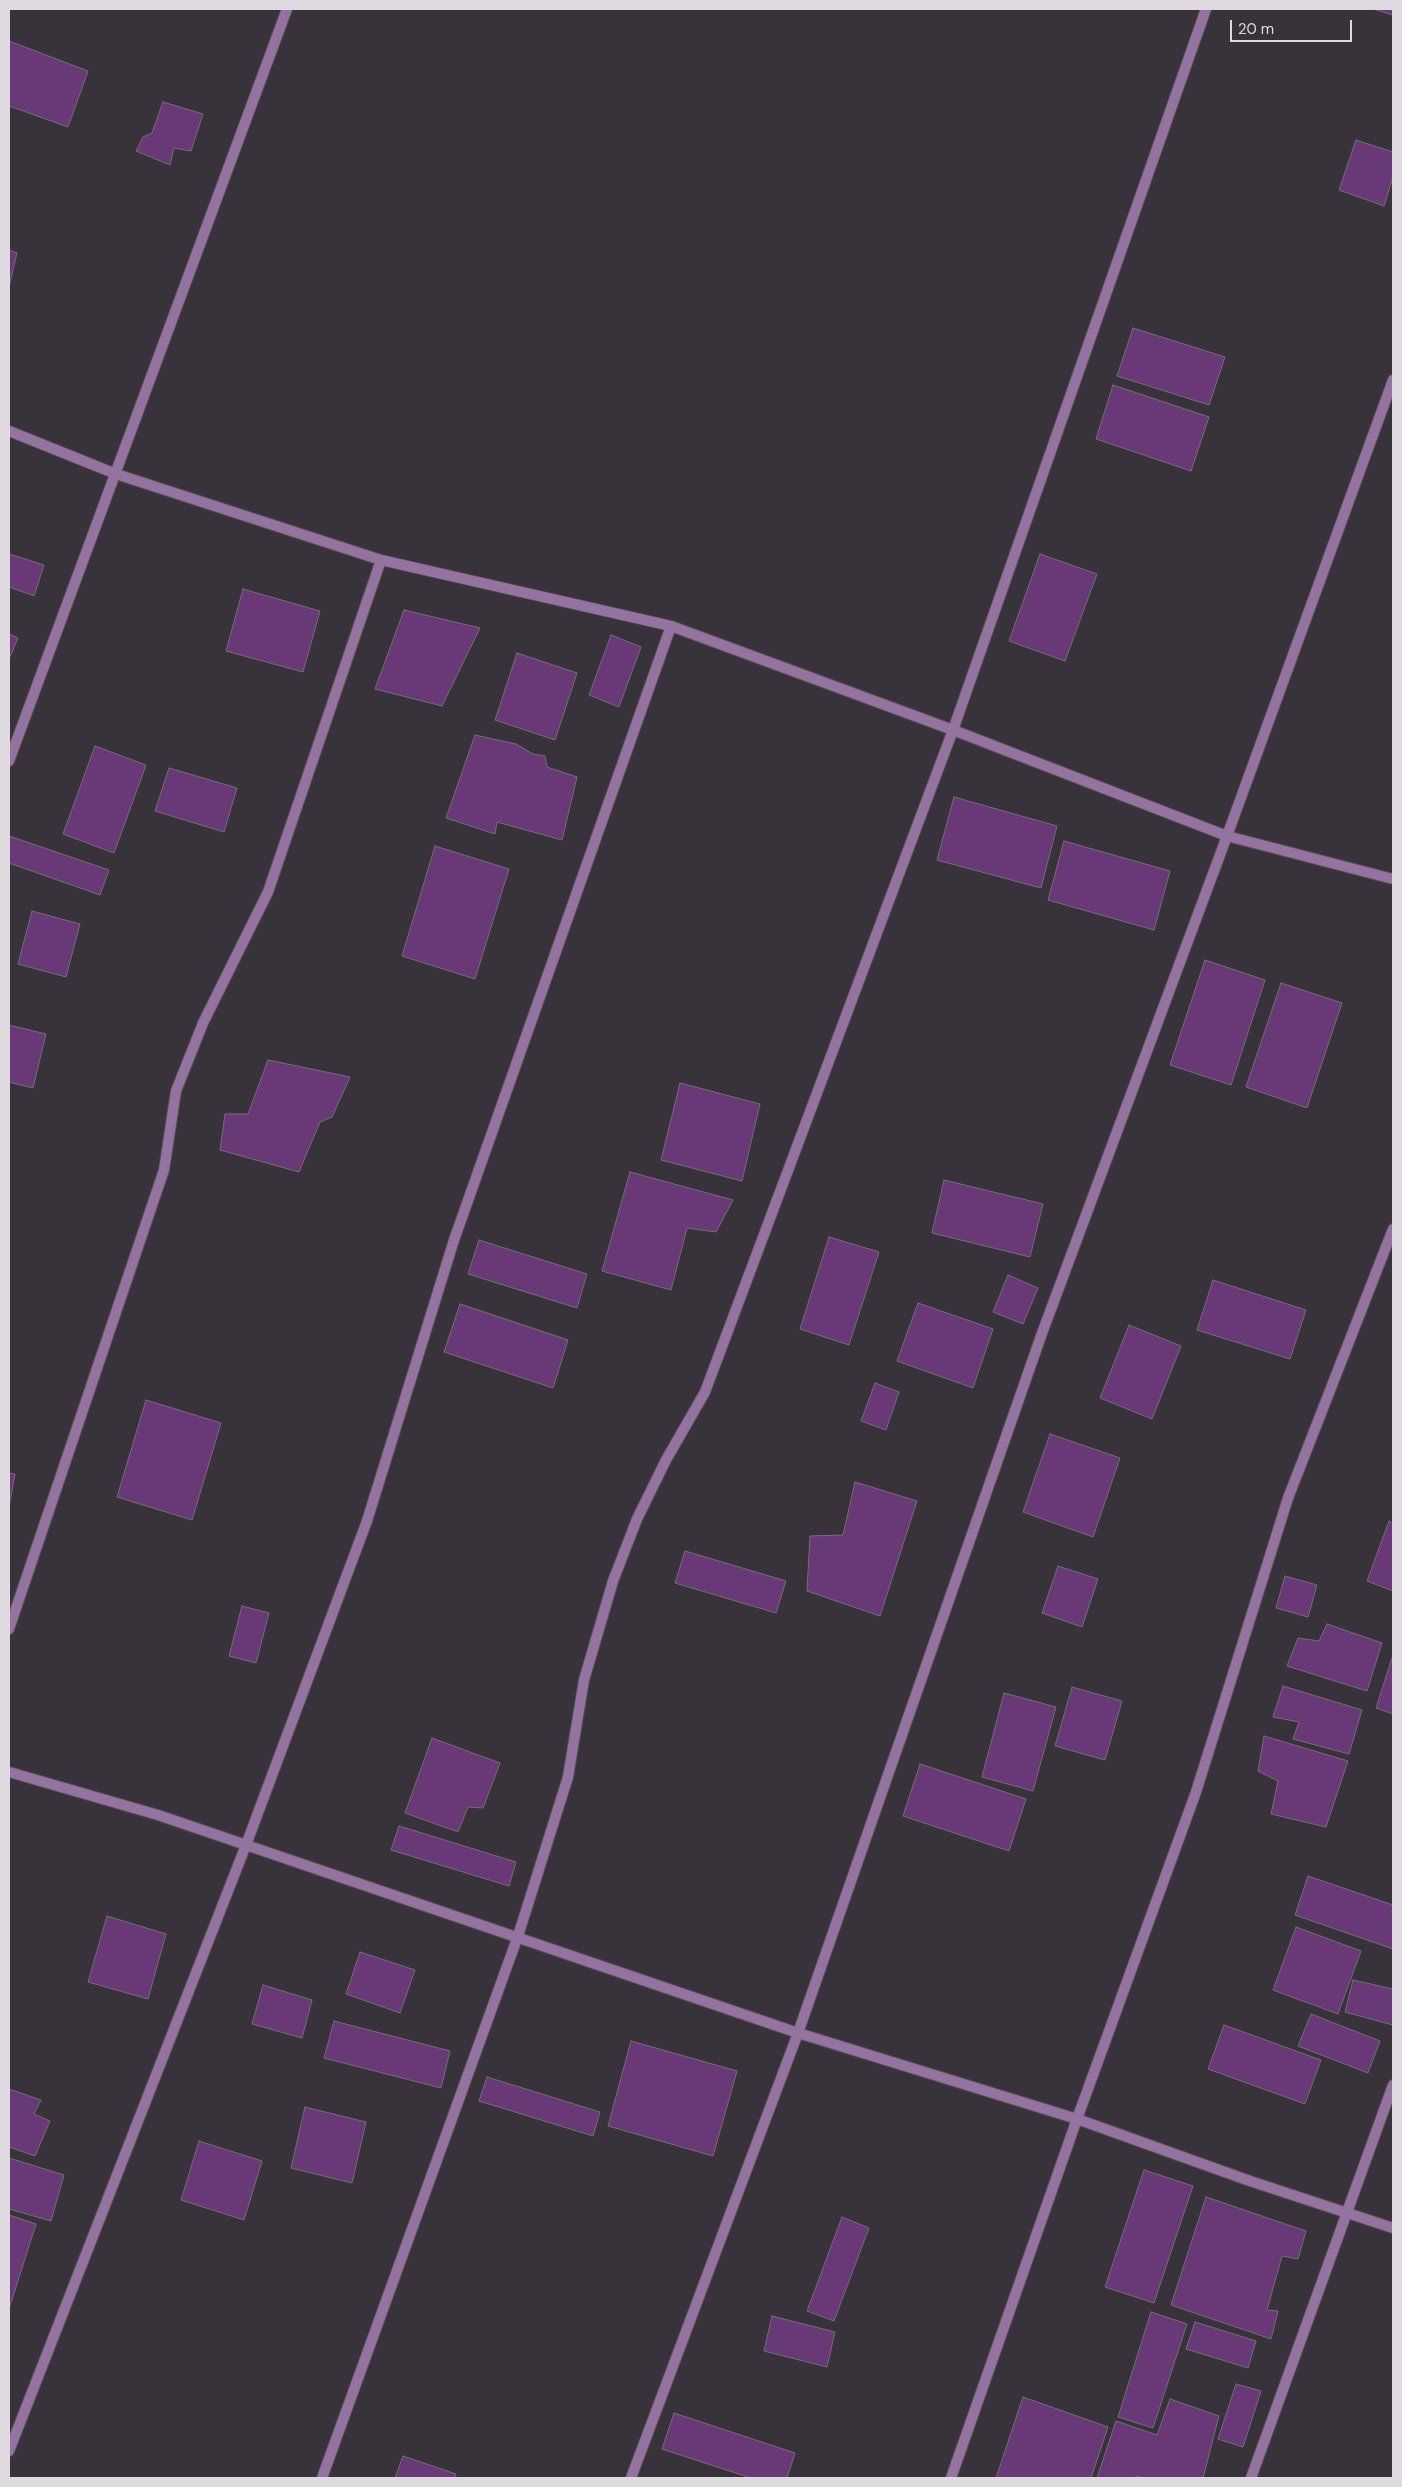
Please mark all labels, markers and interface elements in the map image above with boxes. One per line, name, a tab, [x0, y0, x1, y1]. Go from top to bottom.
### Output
scale bar	[1232, 10, 1354, 42]
text: 20 m	[1238, 19, 1274, 39]

